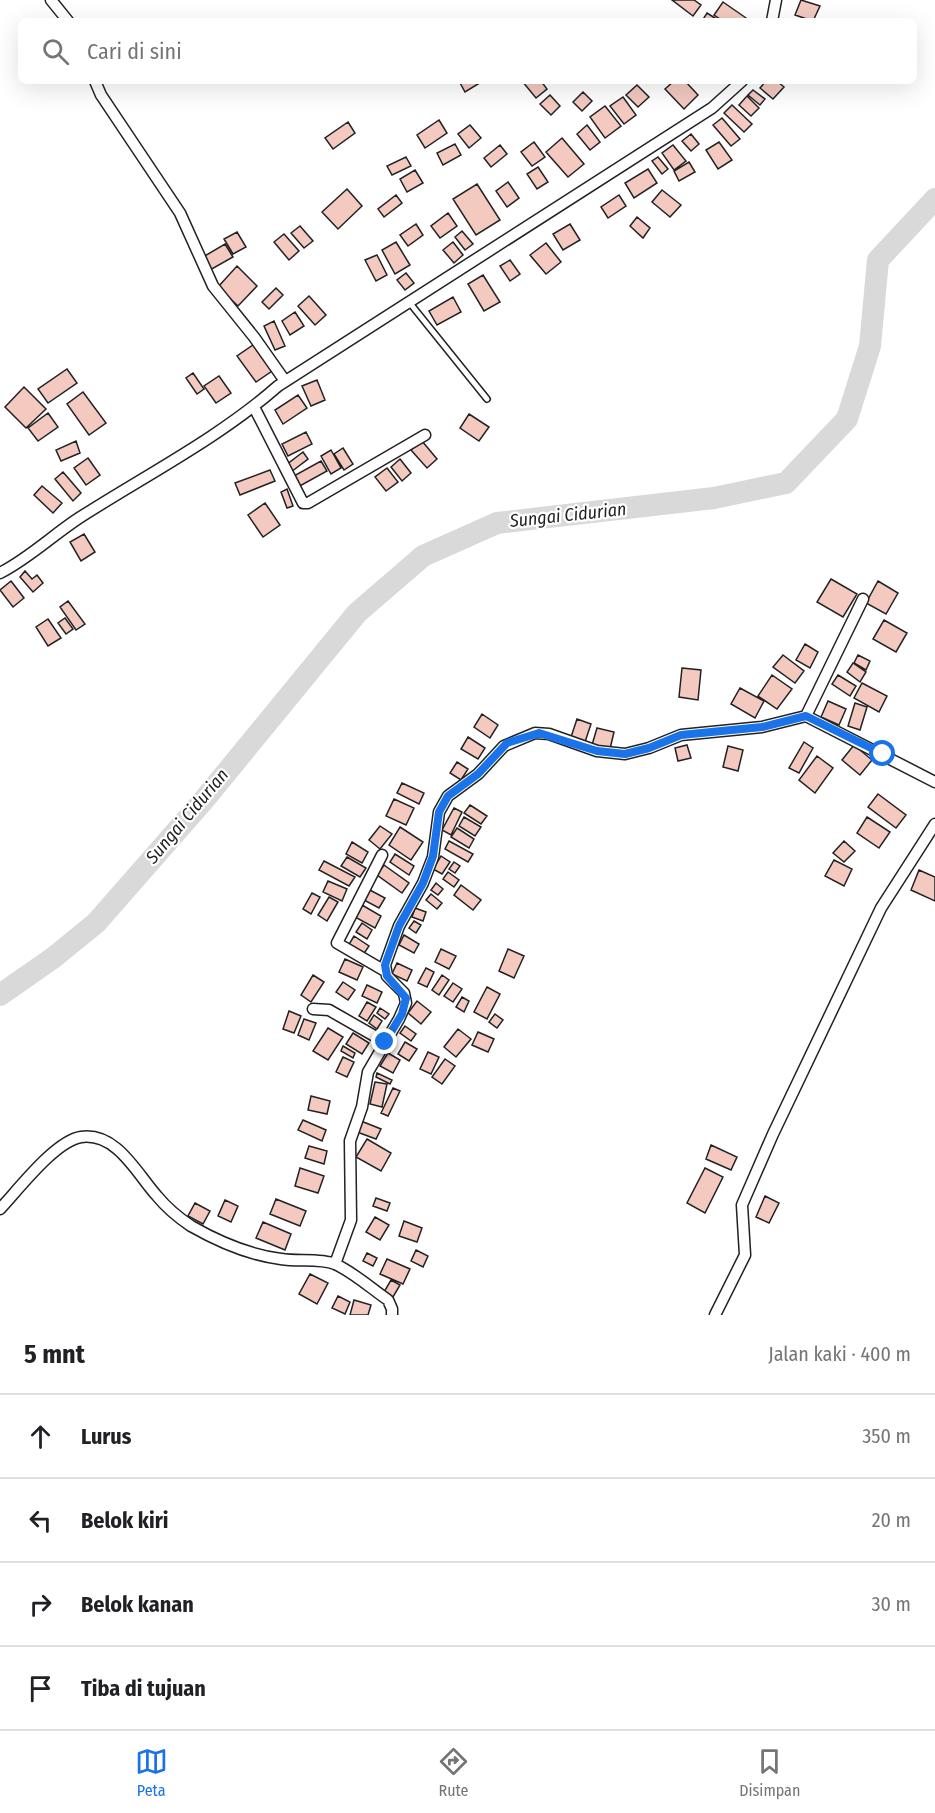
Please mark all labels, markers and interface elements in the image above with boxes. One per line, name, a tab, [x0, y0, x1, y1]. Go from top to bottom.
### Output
search box	[18, 18, 917, 84]
icon: search	[39, 35, 72, 68]
text: Cari di sini	[87, 38, 182, 65]
water label: Sungai Cidurian	[508, 498, 627, 532]
route start	[869, 740, 895, 766]
water label: Sungai Cidurian	[140, 764, 233, 869]
route end	[371, 1028, 397, 1054]
text: 5 mnt	[24, 1339, 85, 1370]
text: Jalan kaki · 400 m	[768, 1342, 911, 1366]
icon: ahead	[24, 1420, 57, 1453]
text: Lurus	[81, 1423, 131, 1450]
text: 350 m	[862, 1424, 911, 1448]
icon: left	[24, 1504, 57, 1537]
text: Belok kiri	[81, 1507, 169, 1534]
text: 20 m	[872, 1508, 911, 1532]
icon: right	[24, 1588, 57, 1621]
text: Belok kanan	[81, 1591, 194, 1618]
text: 30 m	[871, 1592, 911, 1616]
icon: arrive	[24, 1672, 57, 1705]
text: Tiba di tujuan	[81, 1675, 206, 1702]
tab: Peta	[135, 1745, 168, 1800]
tab: Rute	[437, 1745, 470, 1800]
tab: Disimpan	[739, 1745, 800, 1800]

